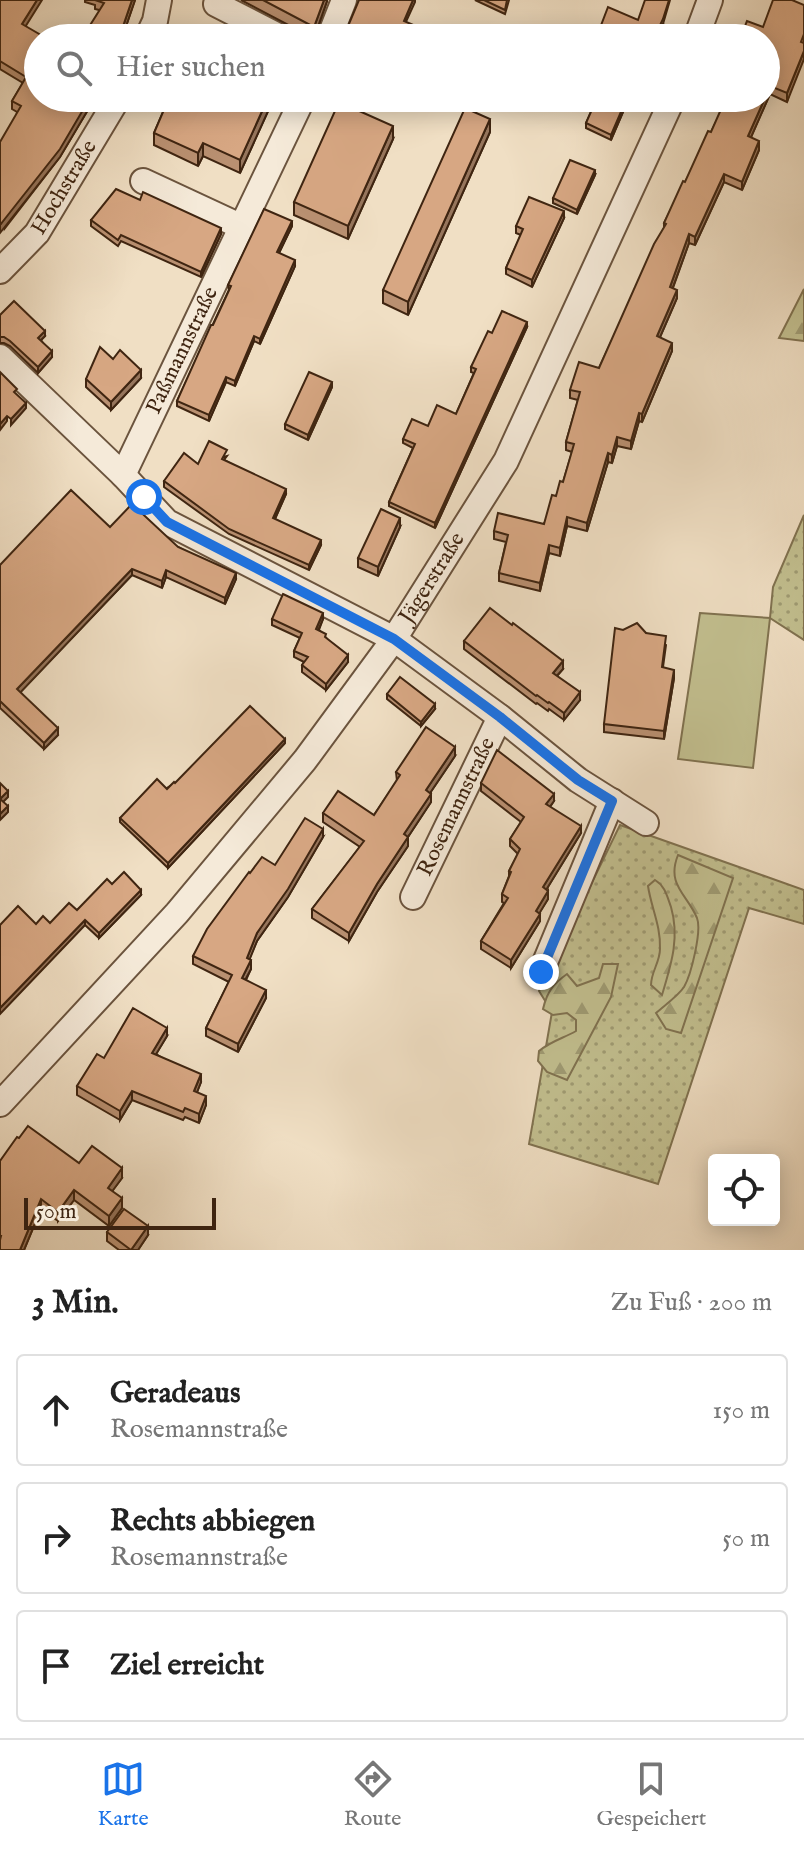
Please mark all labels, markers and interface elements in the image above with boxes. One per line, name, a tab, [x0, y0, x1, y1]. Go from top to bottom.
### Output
search box	[24, 24, 780, 112]
icon: search	[52, 46, 96, 90]
text: Hier suchen	[116, 49, 266, 87]
street label: Hochstraße	[25, 135, 104, 240]
street label: Paßmannstraße	[140, 282, 225, 419]
route start	[126, 479, 162, 515]
street label: Jägerstraße	[392, 527, 471, 631]
street label: Rosemannstraße	[411, 733, 502, 881]
route end	[523, 954, 559, 990]
map controls	[708, 1154, 780, 1226]
button: locate	[708, 1154, 780, 1226]
scale bar	[24, 1194, 216, 1230]
text: 50 m	[36, 1198, 77, 1226]
text: 3 Min.	[32, 1281, 119, 1324]
text: Zu Fuß · 200 m	[611, 1286, 772, 1319]
text: Geradeaus	[110, 1375, 240, 1413]
icon: ahead	[34, 1388, 78, 1432]
text: 150 m	[712, 1394, 770, 1427]
text: Rosemannstraße	[110, 1413, 288, 1446]
text: Rechts abbiegen	[110, 1503, 315, 1541]
icon: right	[34, 1516, 78, 1560]
text: 50 m	[722, 1522, 770, 1555]
text: Rosemannstraße	[110, 1541, 288, 1574]
icon: arrive	[34, 1644, 78, 1688]
text: Ziel erreicht	[110, 1647, 264, 1685]
tab: Karte	[98, 1757, 149, 1833]
tab: Route	[344, 1757, 401, 1833]
tab: Gespeichert	[596, 1757, 706, 1833]

